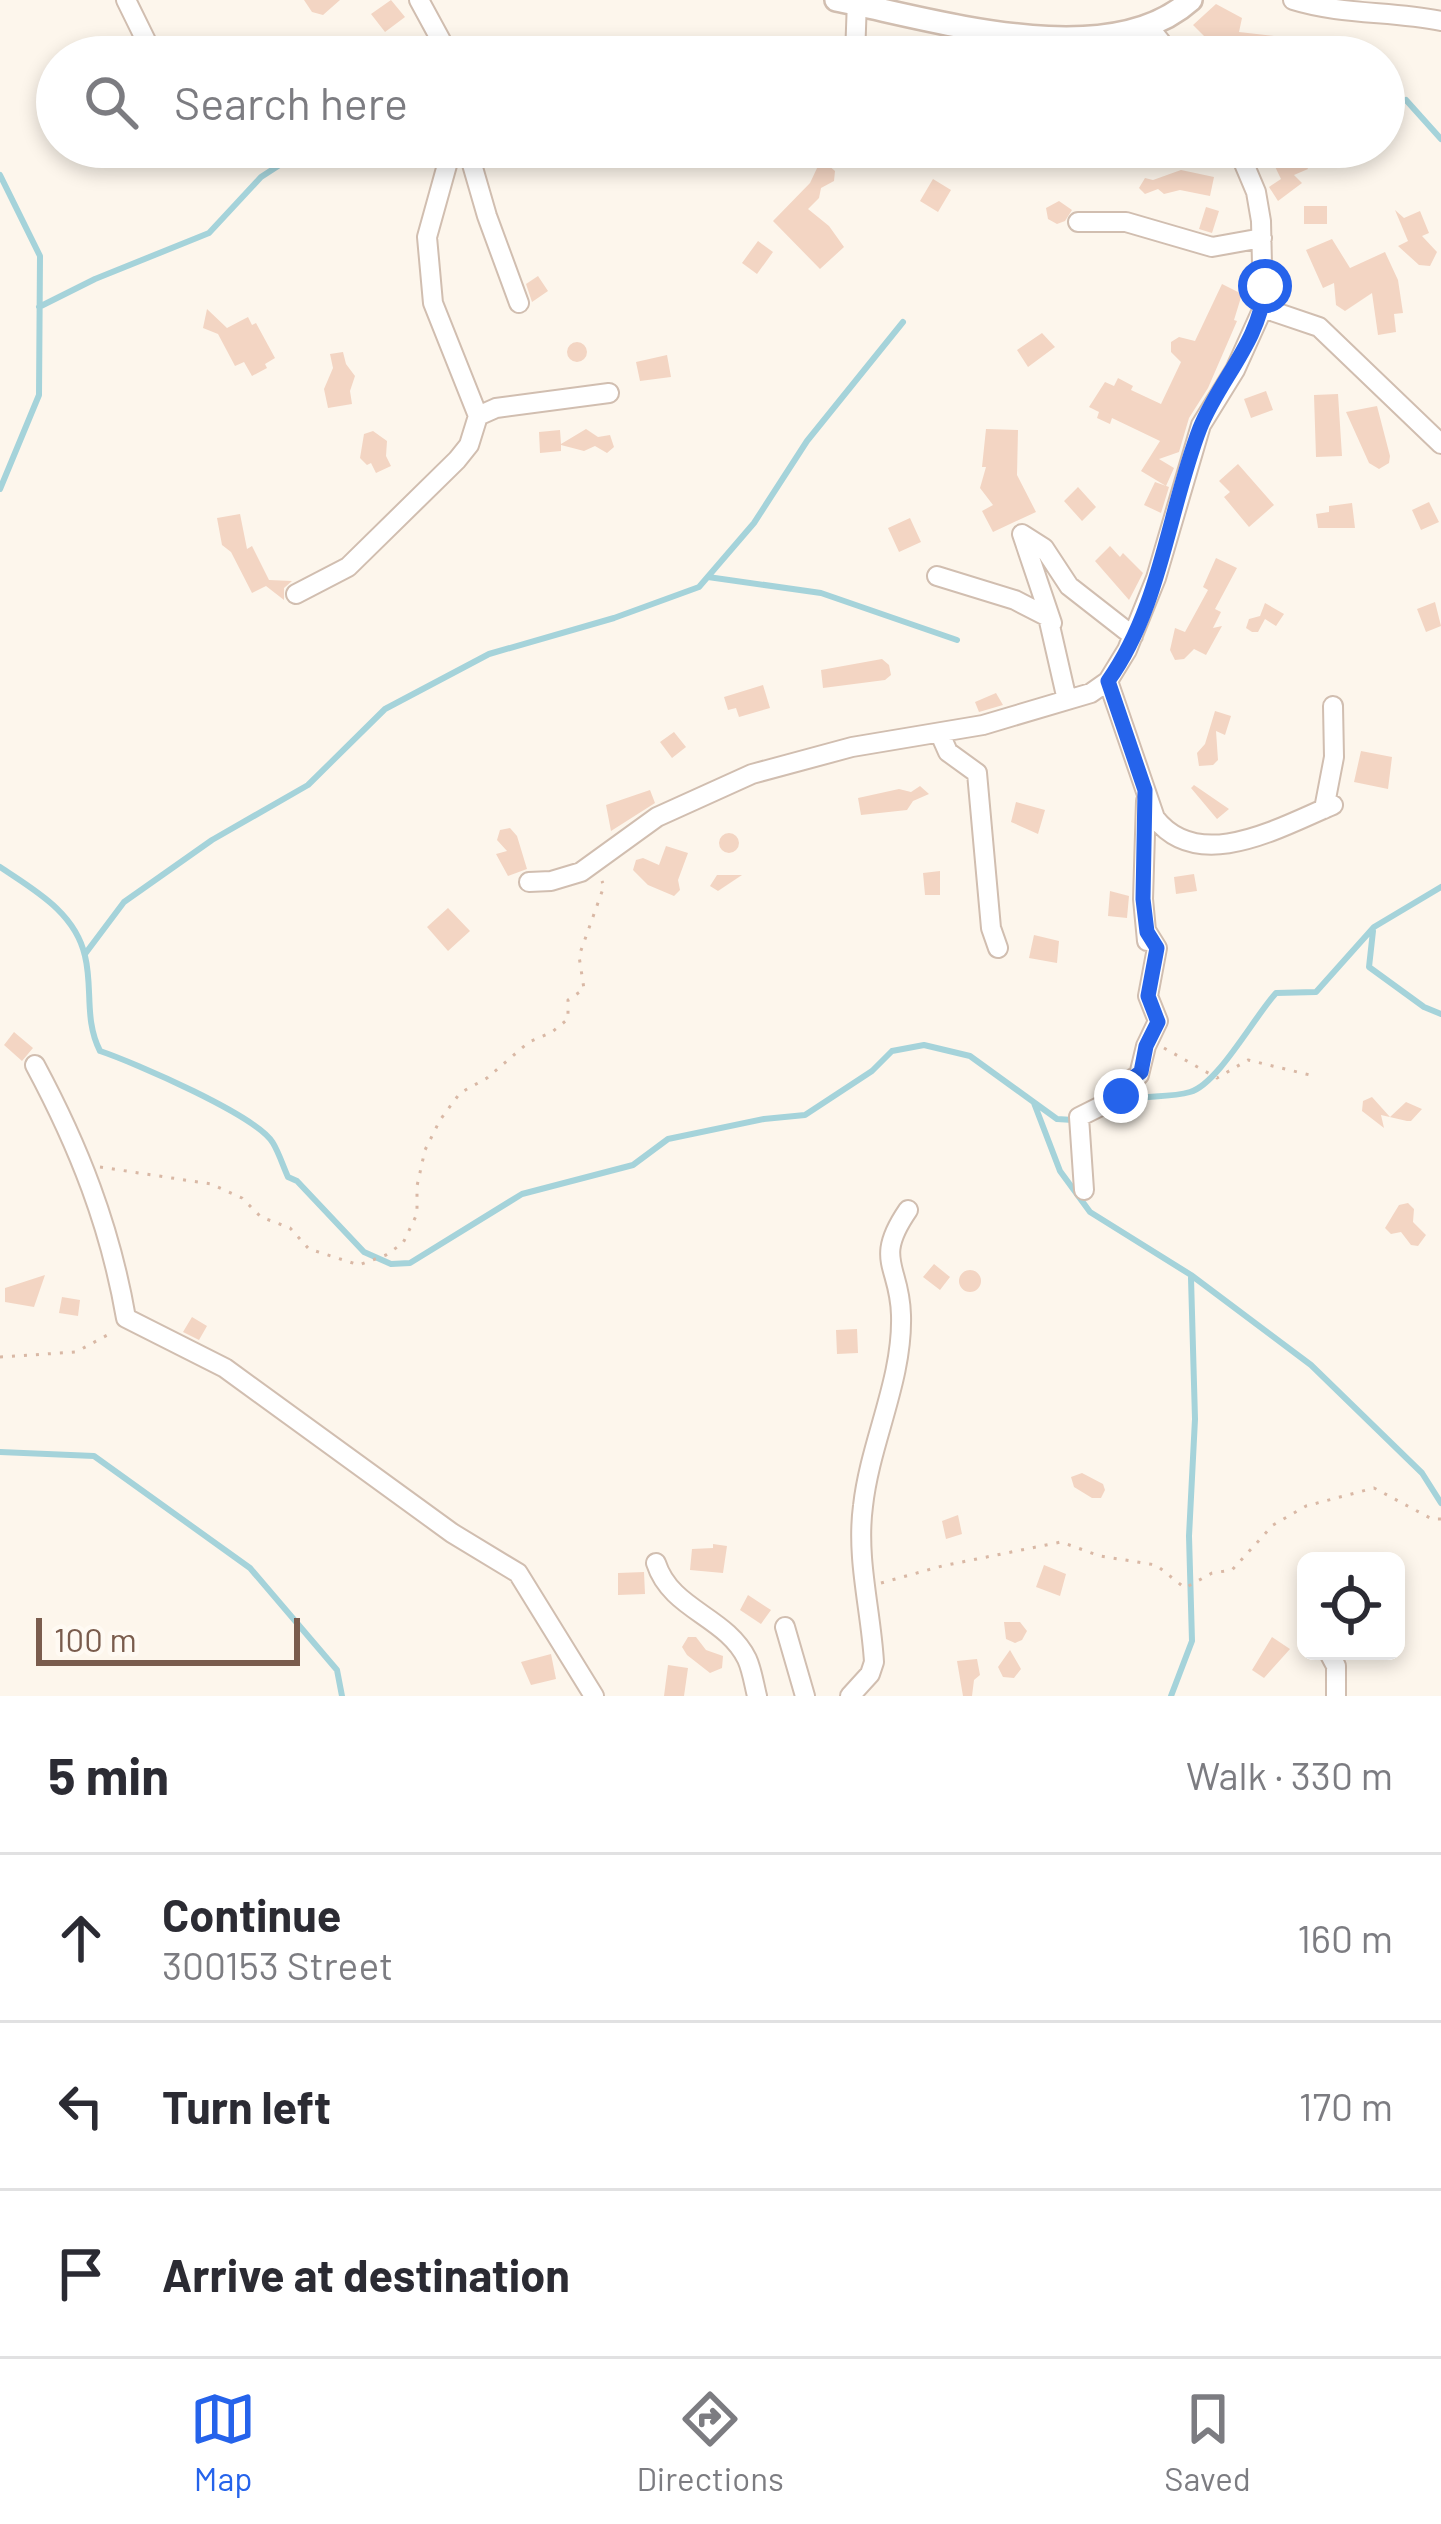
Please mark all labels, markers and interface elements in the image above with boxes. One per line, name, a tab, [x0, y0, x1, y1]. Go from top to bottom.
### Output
search box	[36, 36, 1405, 168]
icon: search	[78, 69, 144, 135]
text: Search here	[174, 75, 408, 129]
route start	[1238, 259, 1292, 313]
route end	[1094, 1069, 1148, 1123]
map controls	[1297, 1552, 1405, 1660]
button: locate	[1297, 1552, 1405, 1660]
scale bar	[36, 1612, 300, 1665]
text: 100 m	[54, 1619, 137, 1659]
text: 5 min	[48, 1744, 169, 1805]
text: Walk · 330 m	[1186, 1751, 1393, 1798]
text: Continue	[162, 1887, 341, 1941]
icon: ahead	[48, 1905, 114, 1971]
text: 160 m	[1297, 1914, 1393, 1961]
text: 300153 Street	[162, 1941, 393, 1988]
icon: left	[48, 2073, 114, 2139]
text: Turn left	[162, 2079, 331, 2133]
text: 170 m	[1299, 2082, 1393, 2129]
icon: arrive	[48, 2241, 114, 2307]
text: Arrive at destination	[162, 2247, 570, 2301]
tab: Map	[190, 2386, 256, 2498]
tab: Directions	[636, 2386, 784, 2498]
tab: Saved	[1164, 2386, 1251, 2498]

